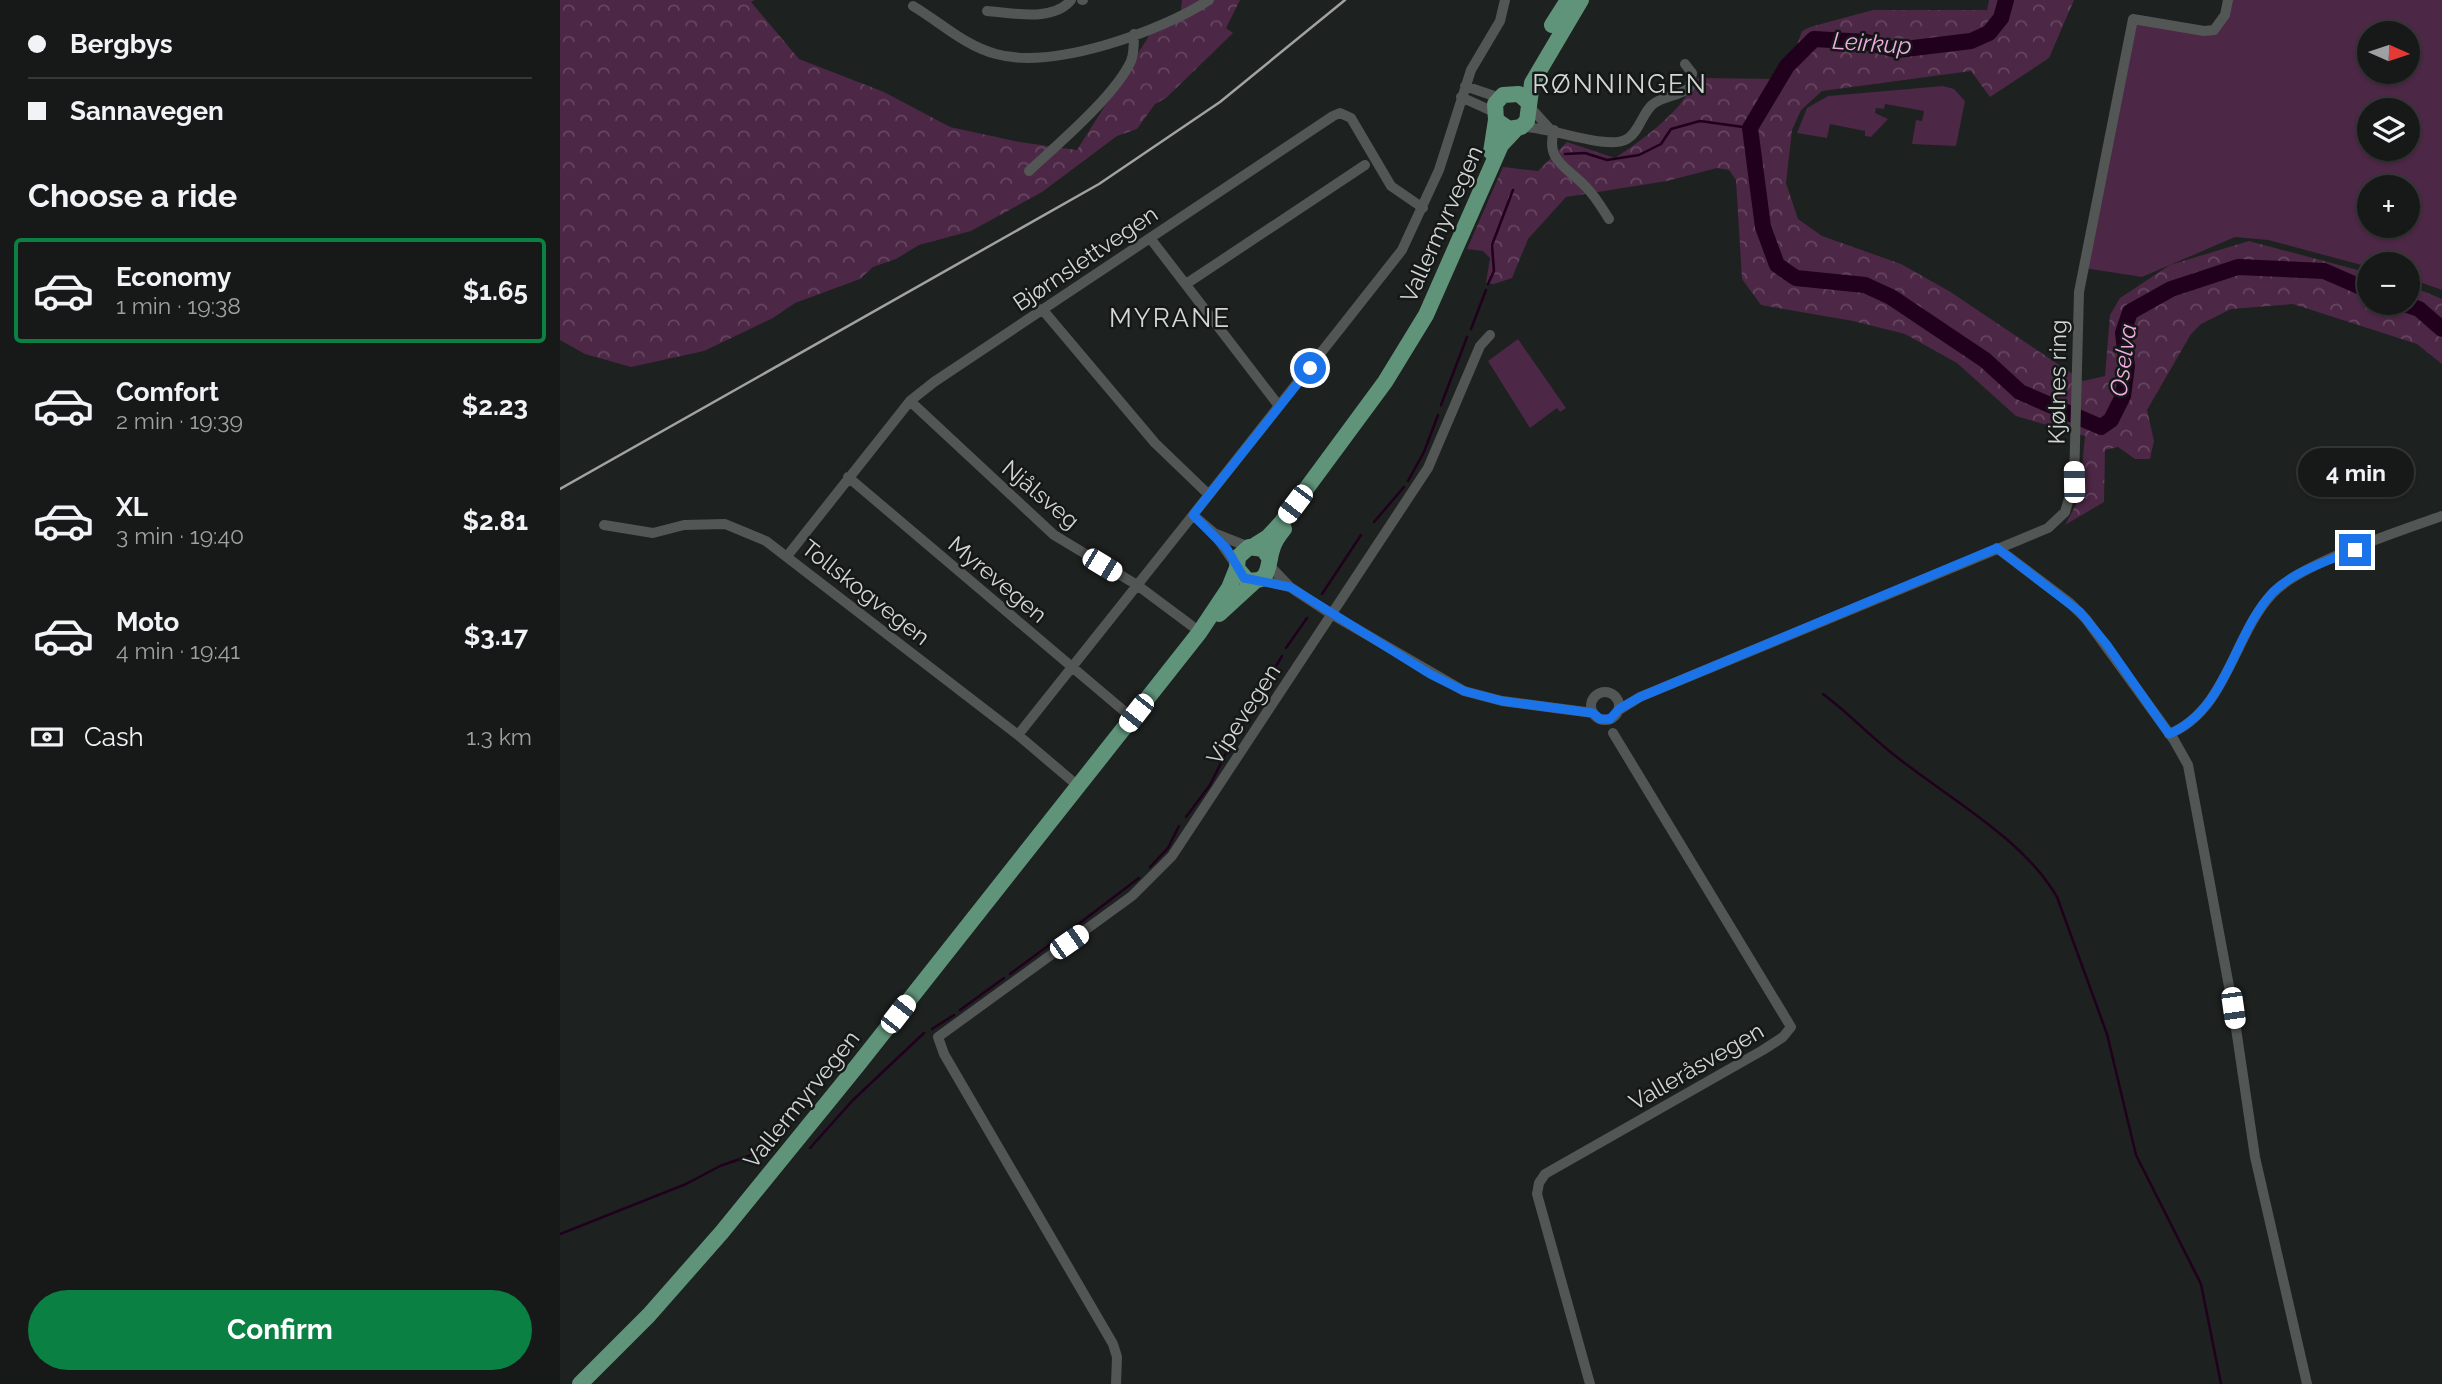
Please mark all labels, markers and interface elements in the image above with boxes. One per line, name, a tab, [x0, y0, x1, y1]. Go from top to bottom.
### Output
north arrow	[2357, 21, 2420, 84]
map controls	[2357, 21, 2420, 315]
water label: Leirkup	[1831, 26, 1913, 60]
text: Bergbys	[70, 29, 172, 59]
district label: RØNNINGEN	[1532, 69, 1708, 99]
text: Sannavegen	[70, 96, 224, 126]
button: layers	[2357, 98, 2420, 161]
street label: Vallermyrvegen	[1394, 141, 1488, 307]
button: +	[2357, 175, 2420, 238]
text: Choose a ride	[28, 177, 237, 214]
street label: Bjørnslettvegen	[1008, 200, 1162, 316]
button: −	[2357, 252, 2420, 315]
icon: car	[32, 259, 95, 322]
text: Economy	[116, 262, 231, 292]
text: $1.65	[463, 276, 528, 306]
text: 1 min · 19:38	[116, 292, 241, 319]
district label: MYRANE	[1109, 303, 1231, 333]
street label: Kjølnes ring	[2042, 320, 2072, 444]
water label: Oselva	[2104, 322, 2142, 398]
route start	[1294, 352, 1326, 384]
icon: car	[32, 374, 95, 437]
text: Comfort	[116, 377, 219, 407]
text: $2.23	[462, 391, 528, 421]
text: 2 min · 19:39	[116, 407, 243, 434]
callout: 4 min	[2297, 448, 2413, 498]
street label: Njålsveg	[997, 454, 1085, 534]
text: 4 min	[2326, 459, 2386, 486]
car	[2064, 461, 2085, 503]
car	[1274, 481, 1317, 527]
icon: car	[32, 489, 95, 552]
text: XL	[116, 492, 148, 522]
text: $2.81	[462, 506, 528, 536]
text: 3 min · 19:40	[116, 522, 244, 549]
street label: Myrevegen	[943, 530, 1053, 628]
street label: Tollskogvegen	[797, 534, 935, 650]
route end	[2339, 534, 2371, 566]
car	[1079, 545, 1126, 585]
icon: car	[32, 604, 95, 667]
text: Moto	[116, 607, 179, 637]
text: $3.17	[464, 621, 528, 651]
text: 4 min · 19:41	[116, 637, 240, 664]
street label: Vipevegen	[1201, 659, 1285, 769]
car	[1115, 690, 1158, 736]
icon: cash	[28, 718, 66, 756]
text: Cash	[84, 722, 144, 752]
text: 1.3 km	[466, 723, 532, 750]
car	[1046, 921, 1093, 963]
car	[2220, 986, 2247, 1030]
car	[877, 991, 920, 1037]
street label: Valleråsvegen	[1624, 1017, 1768, 1115]
street label: Vallermyrvegen	[737, 1025, 865, 1173]
button: Confirm	[28, 1290, 532, 1370]

